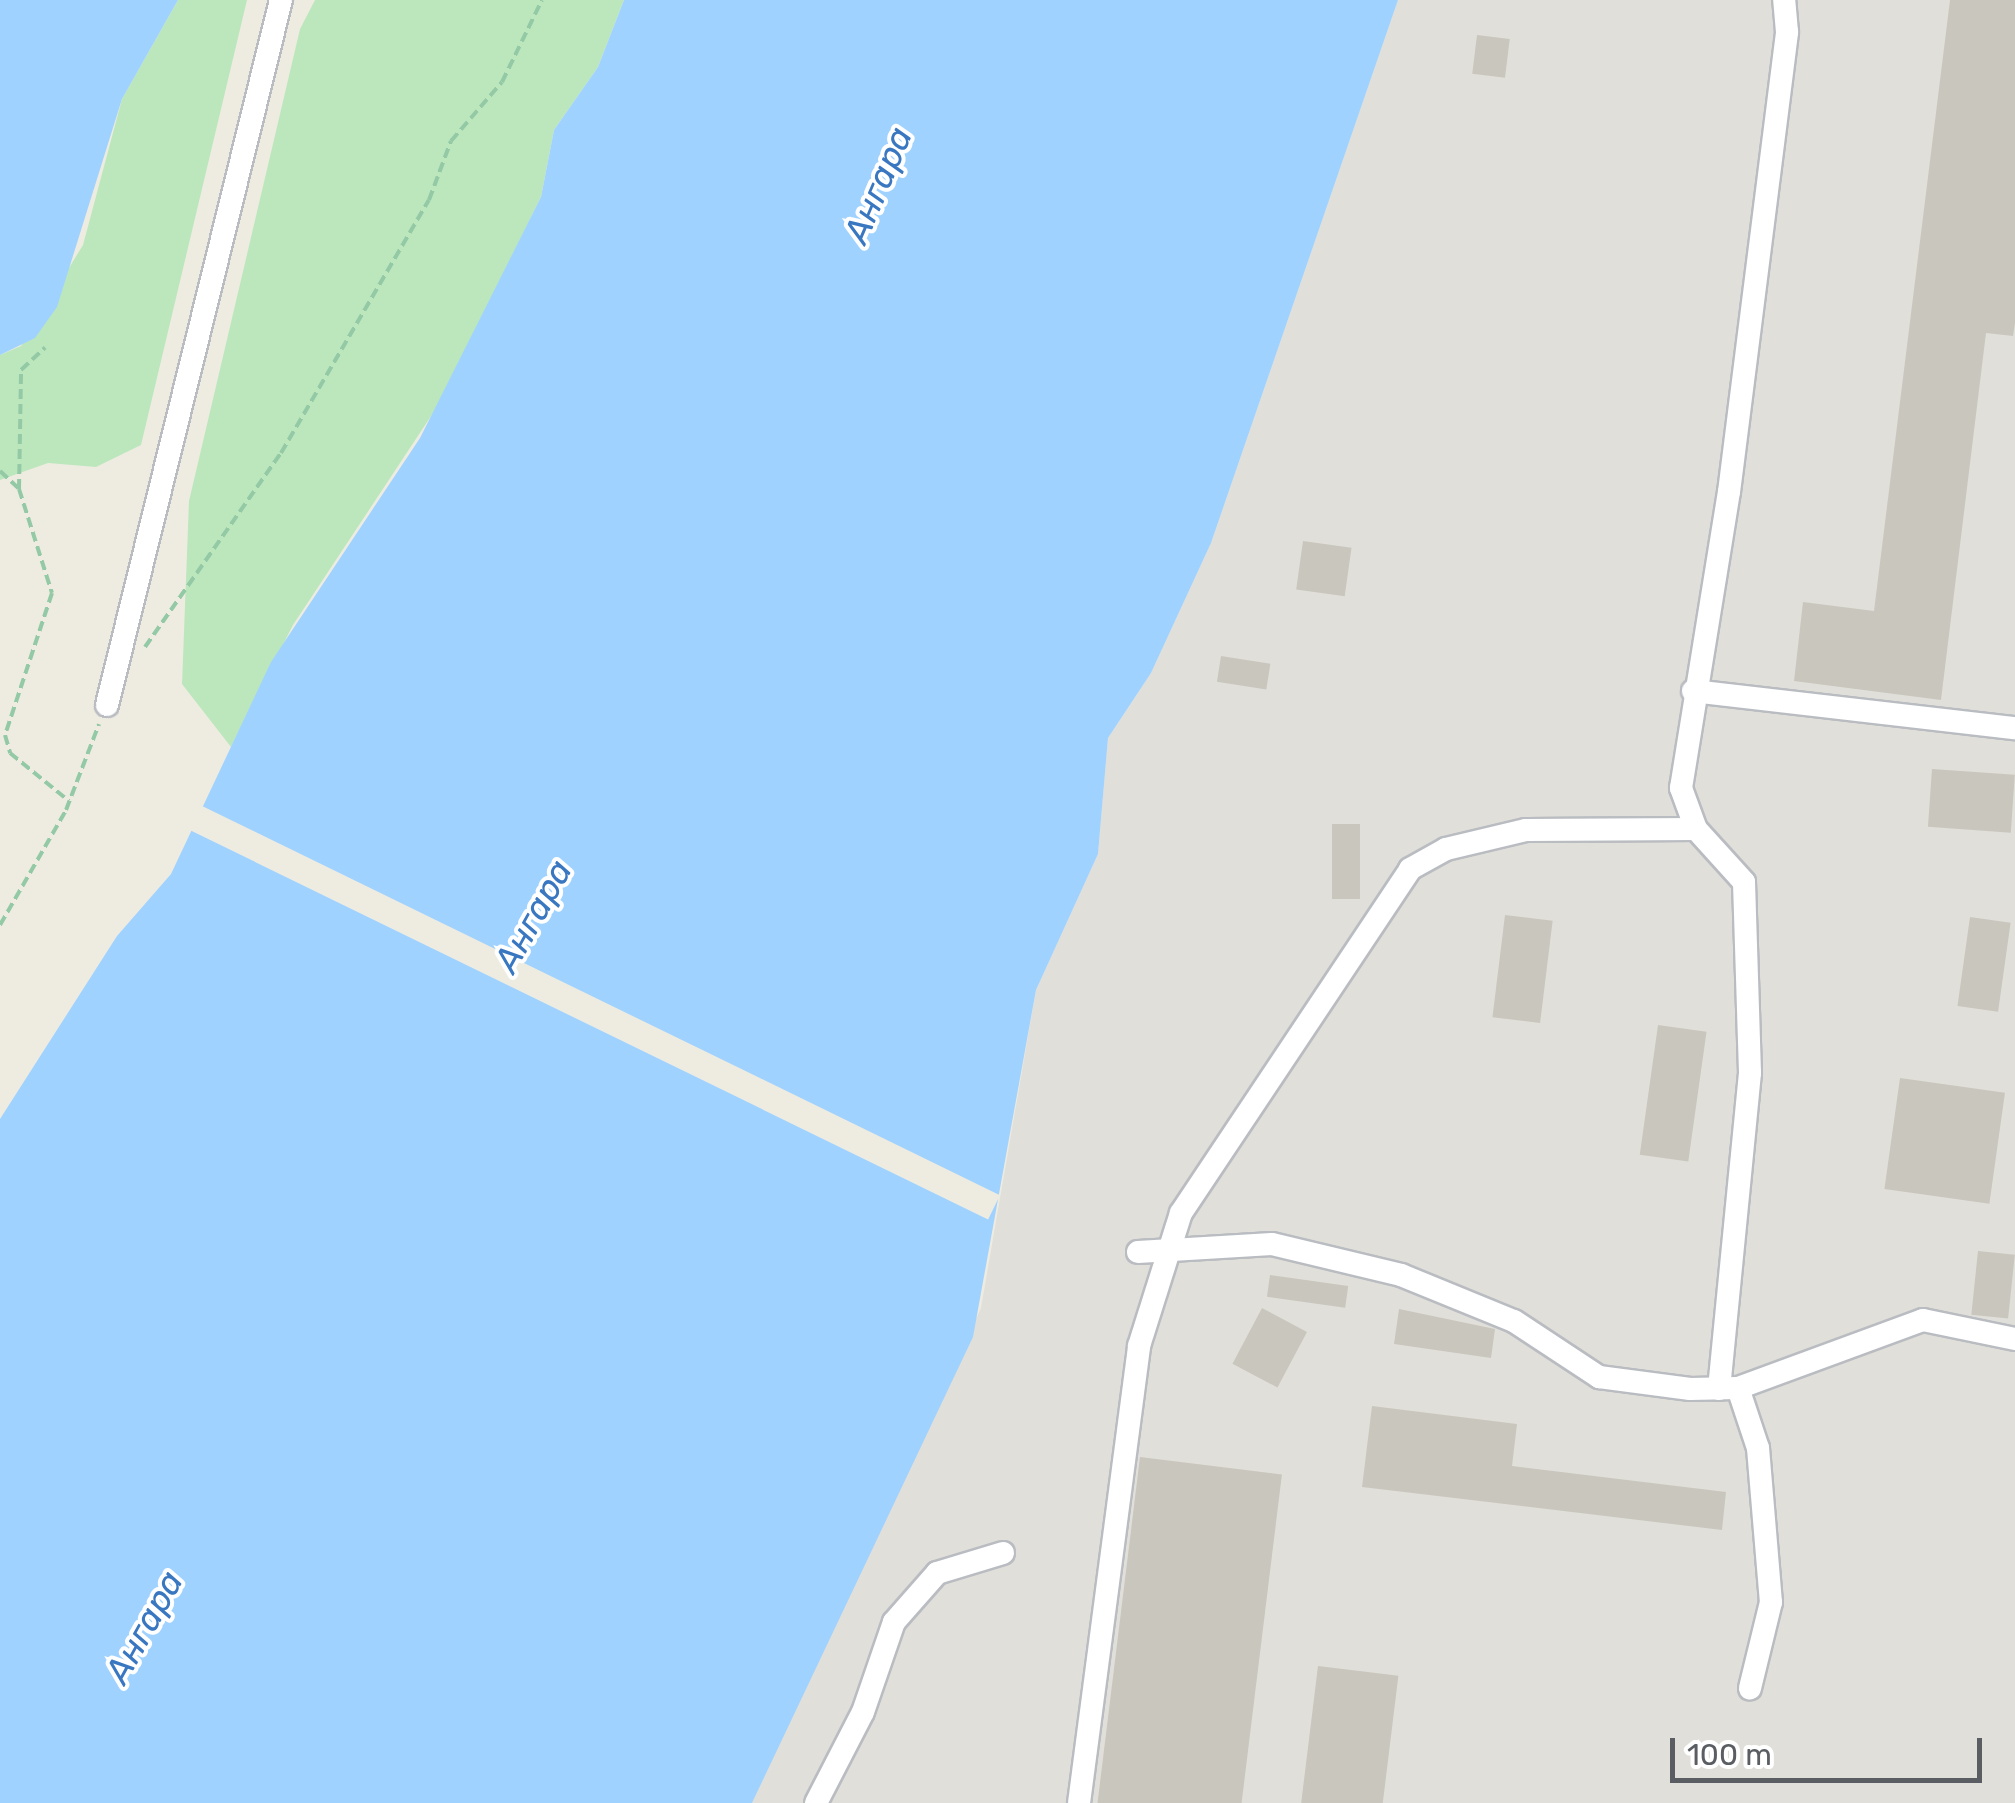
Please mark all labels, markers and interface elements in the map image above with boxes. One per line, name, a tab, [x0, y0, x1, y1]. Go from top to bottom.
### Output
water label: Ангара	[835, 121, 921, 249]
water label: Ангара	[485, 853, 581, 979]
water label: Ангара	[96, 1564, 192, 1690]
scale bar	[1675, 1718, 1988, 1780]
text: 100 m	[1687, 1737, 1772, 1773]

